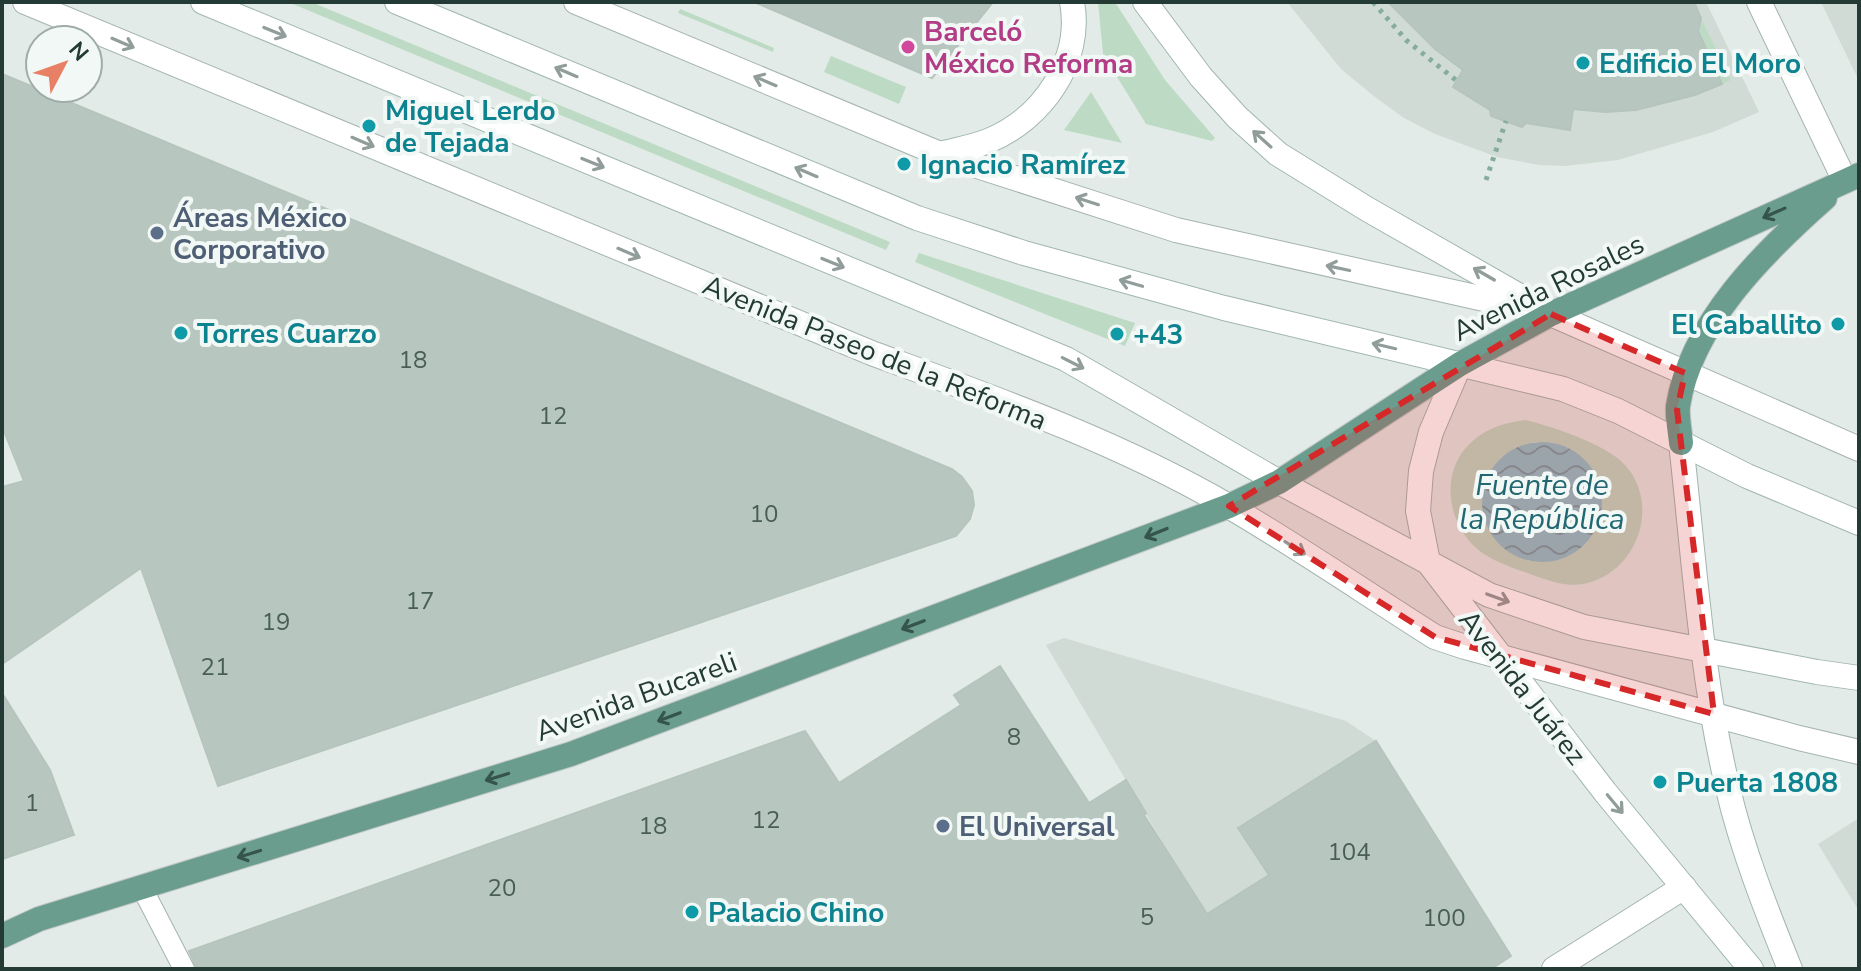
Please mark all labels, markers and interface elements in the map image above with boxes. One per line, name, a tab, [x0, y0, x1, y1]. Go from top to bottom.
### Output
place label: Barceló México Reforma	[924, 13, 1133, 83]
north arrow	[24, 24, 104, 104]
one-way arrow	[262, 25, 287, 40]
text: N	[62, 35, 95, 68]
one-way arrow	[110, 36, 135, 51]
marker: Barceló México Reforma	[899, 38, 917, 56]
place label: Edificio El Moro	[1599, 45, 1801, 83]
marker: Edificio El Moro	[1574, 54, 1592, 72]
one-way arrow	[554, 64, 579, 79]
one-way arrow	[753, 72, 778, 87]
place label: Miguel Lerdo de Tejada	[385, 92, 556, 162]
marker: Miguel Lerdo de Tejada	[360, 117, 378, 135]
one-way arrow	[1252, 130, 1272, 149]
one-way arrow	[350, 136, 375, 151]
place label: Ignacio Ramírez	[920, 146, 1126, 184]
marker: Ignacio Ramírez	[895, 155, 913, 173]
one-way arrow	[580, 157, 605, 172]
one-way arrow	[794, 164, 819, 179]
one-way arrow	[1075, 193, 1100, 208]
place label: Áreas México Corporativo	[173, 199, 347, 269]
one-way arrow	[1763, 206, 1787, 221]
marker: Áreas México Corporativo	[148, 224, 166, 242]
street label: Avenida Rosales	[1446, 225, 1650, 351]
one-way arrow	[616, 246, 641, 261]
one-way arrow	[820, 256, 845, 271]
one-way arrow	[1326, 260, 1351, 275]
street label: Avenida Paseo de la Reforma	[697, 266, 1052, 439]
one-way arrow	[1473, 266, 1496, 282]
one-way arrow	[1119, 275, 1145, 290]
place label: El Caballito	[1671, 306, 1822, 344]
place label: Torres Cuarzo	[197, 315, 377, 353]
marker: El Caballito	[1829, 315, 1847, 333]
place label: +43	[1133, 316, 1183, 354]
marker: Torres Cuarzo	[172, 324, 190, 342]
marker: +43	[1108, 325, 1126, 343]
one-way arrow	[1371, 338, 1397, 353]
house number: 18	[399, 344, 427, 376]
one-way arrow	[1060, 356, 1084, 372]
house number: 12	[539, 400, 567, 432]
water label: Fuente de la República	[1459, 465, 1625, 540]
house number: 10	[750, 498, 778, 530]
one-way arrow	[1144, 527, 1169, 541]
one-way arrow	[1283, 541, 1306, 557]
house number: 17	[406, 585, 434, 617]
one-way arrow	[1485, 591, 1510, 606]
street label: Avenida Juárez	[1450, 602, 1595, 773]
house number: 19	[262, 606, 290, 638]
one-way arrow	[901, 619, 926, 634]
street label: Avenida Bucareli	[531, 643, 742, 751]
house number: 21	[201, 651, 229, 683]
one-way arrow	[657, 711, 682, 725]
house number: 8	[1007, 721, 1021, 753]
place label: Puerta 1808	[1676, 764, 1838, 802]
one-way arrow	[484, 770, 510, 785]
marker: Puerta 1808	[1651, 773, 1669, 791]
house number: 1	[25, 787, 39, 819]
one-way arrow	[1606, 793, 1624, 814]
house number: 12	[752, 804, 780, 836]
place label: El Universal	[959, 808, 1115, 846]
house number: 18	[639, 810, 667, 842]
marker: El Universal	[934, 817, 952, 835]
house number: 104	[1327, 836, 1371, 868]
one-way arrow	[236, 848, 261, 863]
house number: 20	[488, 872, 516, 904]
place label: Palacio Chino	[708, 894, 884, 932]
house number: 5	[1140, 901, 1154, 933]
house number: 100	[1422, 902, 1466, 934]
marker: Palacio Chino	[683, 903, 701, 921]

